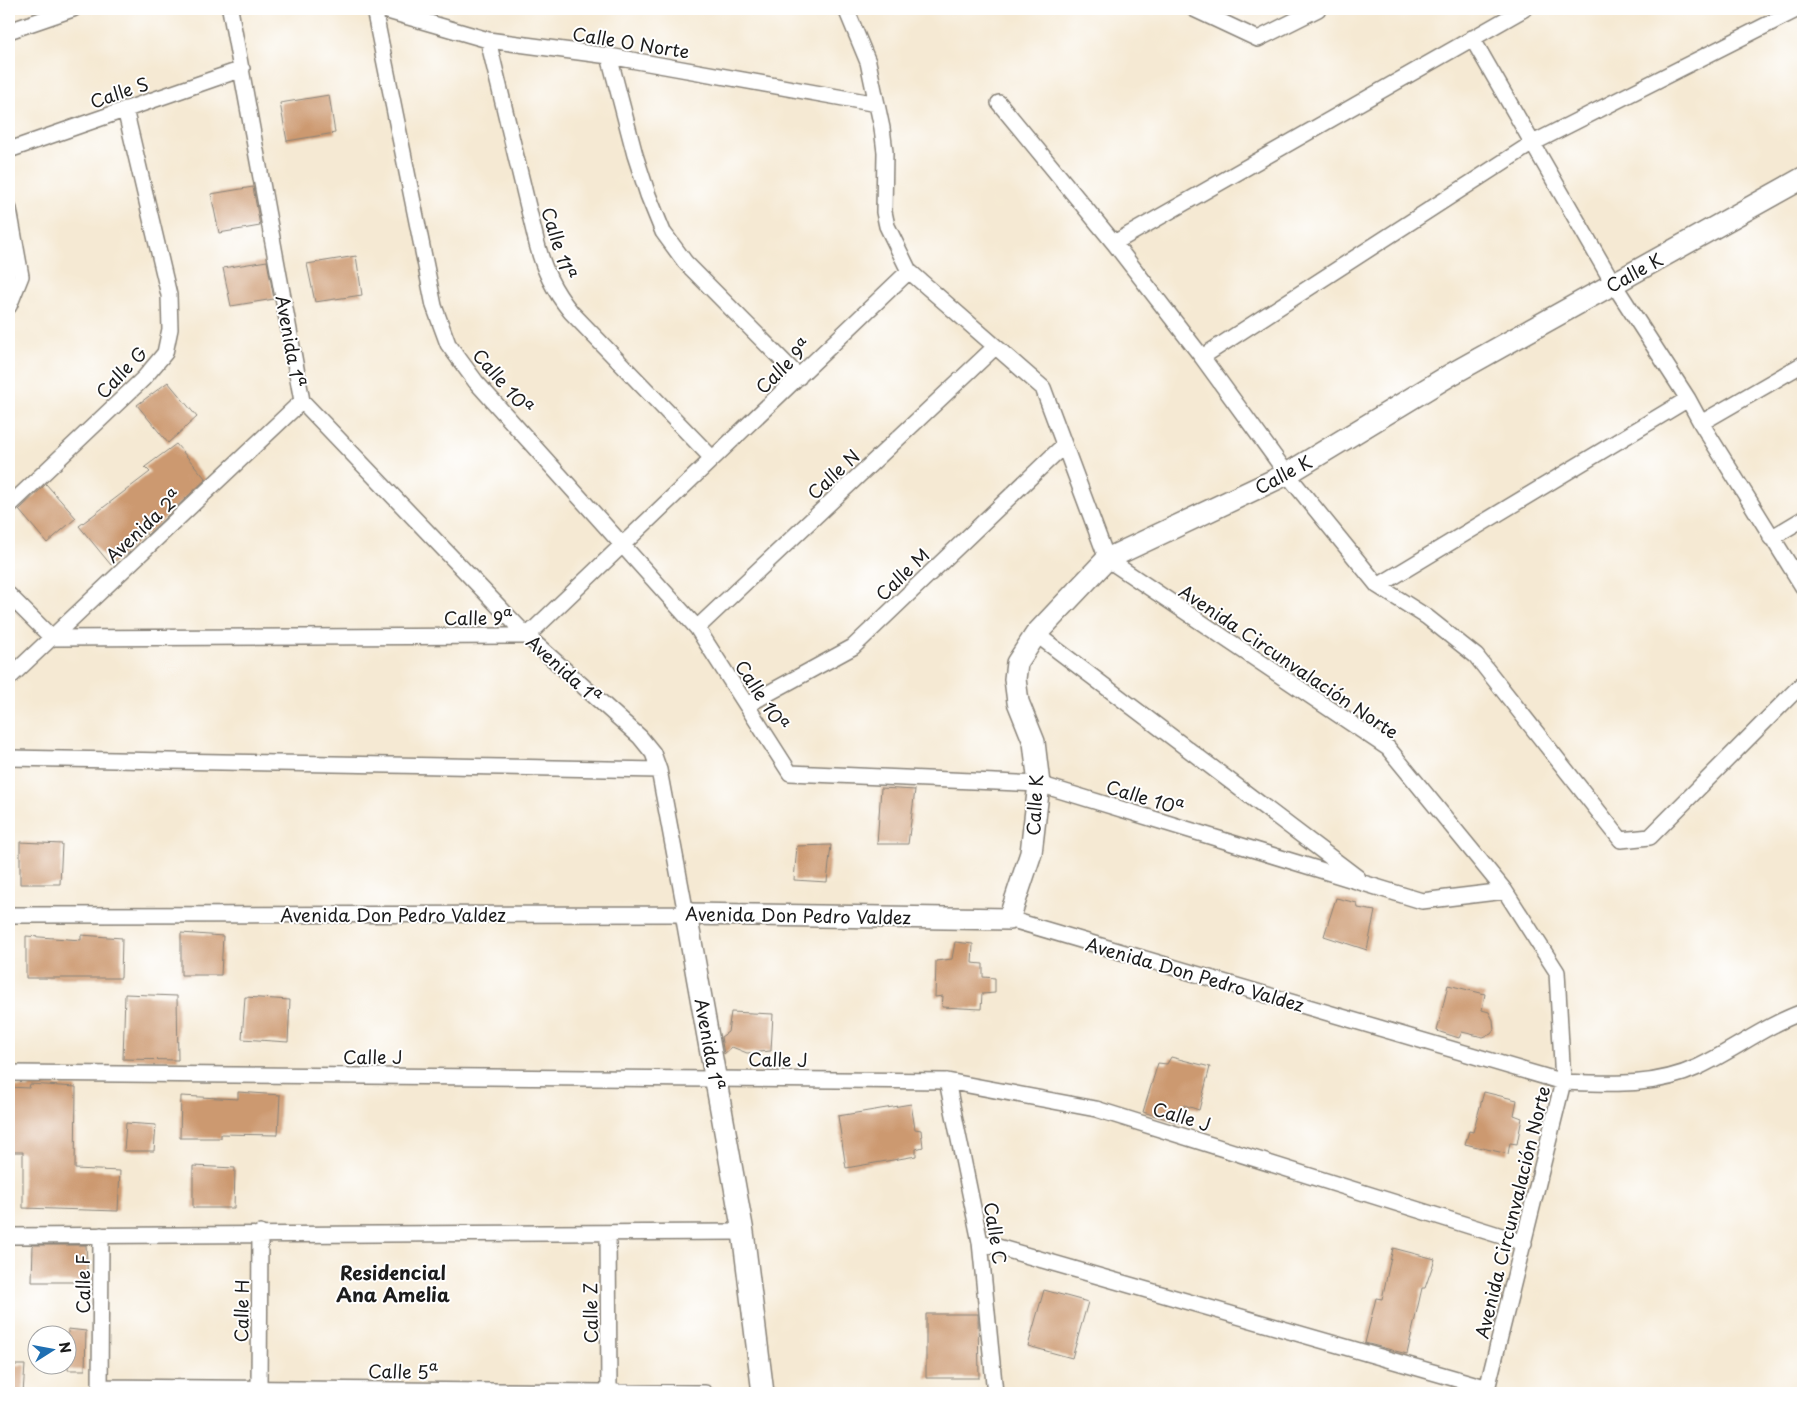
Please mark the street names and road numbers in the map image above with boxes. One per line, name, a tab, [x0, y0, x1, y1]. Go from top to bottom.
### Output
street label: Calle O Norte	[571, 19, 691, 65]
street label: Calle S	[86, 69, 152, 115]
street label: Calle 11ª	[535, 204, 583, 283]
street label: Calle K	[1601, 245, 1667, 299]
street label: Avenida 1ª	[270, 293, 312, 389]
street label: Calle 9ª	[749, 332, 817, 400]
street label: Calle G	[89, 340, 153, 404]
street label: Calle 10ª	[467, 342, 540, 420]
street label: Calle N	[801, 443, 865, 505]
street label: Calle K	[1250, 448, 1316, 500]
street label: Avenida 2ª	[99, 483, 188, 568]
street label: Calle M	[869, 541, 935, 607]
street label: Avenida Circunvalación Norte	[1174, 577, 1404, 745]
street label: Calle 9ª	[444, 604, 513, 631]
street label: Avenida 1ª	[521, 628, 608, 710]
street label: Calle 10ª	[729, 654, 795, 736]
street label: Calle 10ª	[1103, 772, 1187, 822]
street label: Calle K	[1019, 774, 1049, 836]
street label: Avenida Don Pedro Valdez	[685, 900, 912, 930]
street label: Avenida Don Pedro Valdez	[280, 901, 506, 928]
street label: Avenida Don Pedro Valdez	[1083, 930, 1308, 1018]
street label: Avenida 1ª	[689, 996, 731, 1092]
street label: Calle J	[343, 1043, 403, 1070]
street label: Calle J	[748, 1045, 808, 1073]
street label: Avenida Circunvalación Norte	[1468, 1083, 1556, 1341]
street label: Calle J	[1149, 1094, 1215, 1138]
street label: Calle C	[978, 1200, 1014, 1266]
street label: Calle F	[69, 1254, 96, 1314]
street label: Calle H	[227, 1279, 255, 1343]
street label: Calle Z	[576, 1282, 604, 1344]
street label: Calle 5ª	[368, 1357, 439, 1385]

